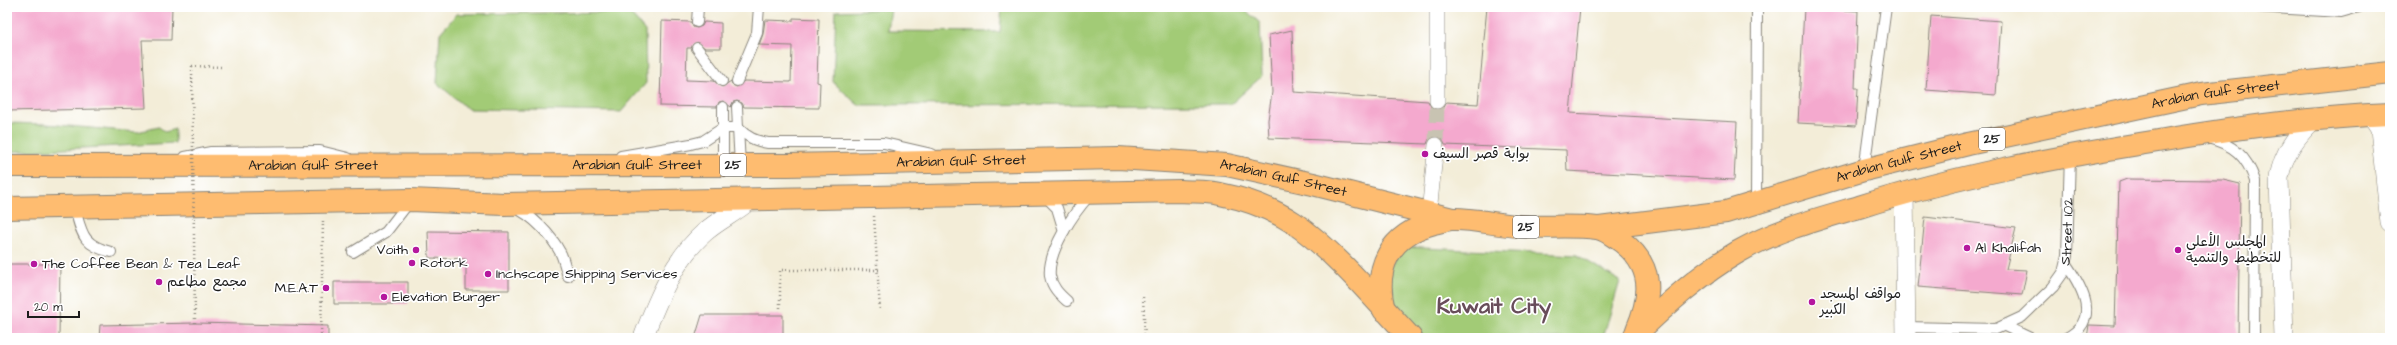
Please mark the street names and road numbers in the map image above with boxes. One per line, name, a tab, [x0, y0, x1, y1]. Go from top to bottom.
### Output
street label: Arabian Gulf Street	[2149, 75, 2281, 114]
road number: 25	[1979, 128, 2005, 150]
street label: Arabian Gulf Street	[1833, 136, 1964, 188]
street label: Arabian Gulf Street	[896, 150, 1026, 173]
road number: 25	[720, 154, 746, 176]
street label: Arabian Gulf Street	[572, 155, 702, 175]
street label: Arabian Gulf Street	[1219, 155, 1349, 202]
street label: Arabian Gulf Street	[248, 156, 378, 176]
street label: Street 102	[2055, 197, 2079, 267]
road number: 25	[1513, 216, 1539, 238]

